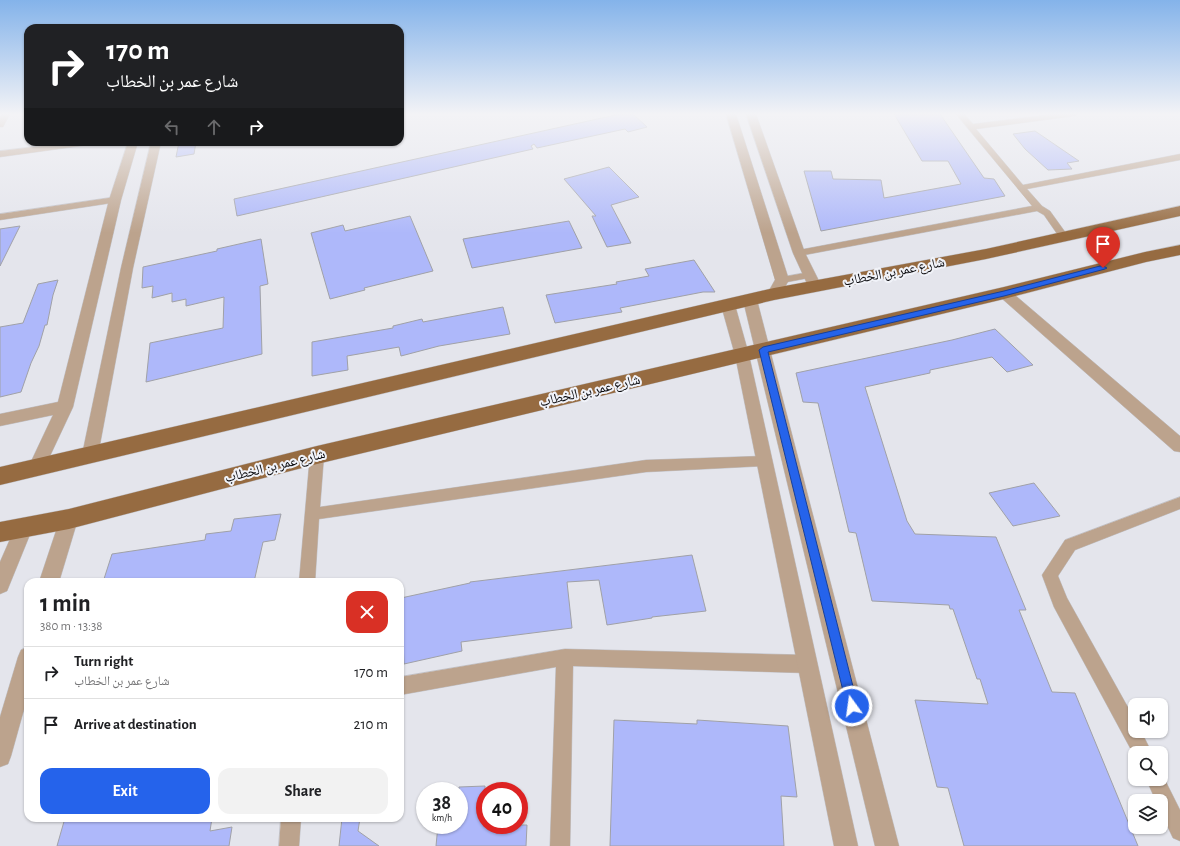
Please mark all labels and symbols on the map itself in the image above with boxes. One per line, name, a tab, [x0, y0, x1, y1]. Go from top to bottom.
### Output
pin	[1086, 227, 1120, 268]
street label: شارع عمر بن الخطاب	[842, 255, 946, 291]
street label: شارع عمر بن الخطاب	[538, 373, 642, 411]
street label: شارع عمر بن الخطاب	[223, 447, 327, 487]
position arrow	[831, 685, 873, 727]
speed limit sign: 40	[476, 782, 528, 834]

